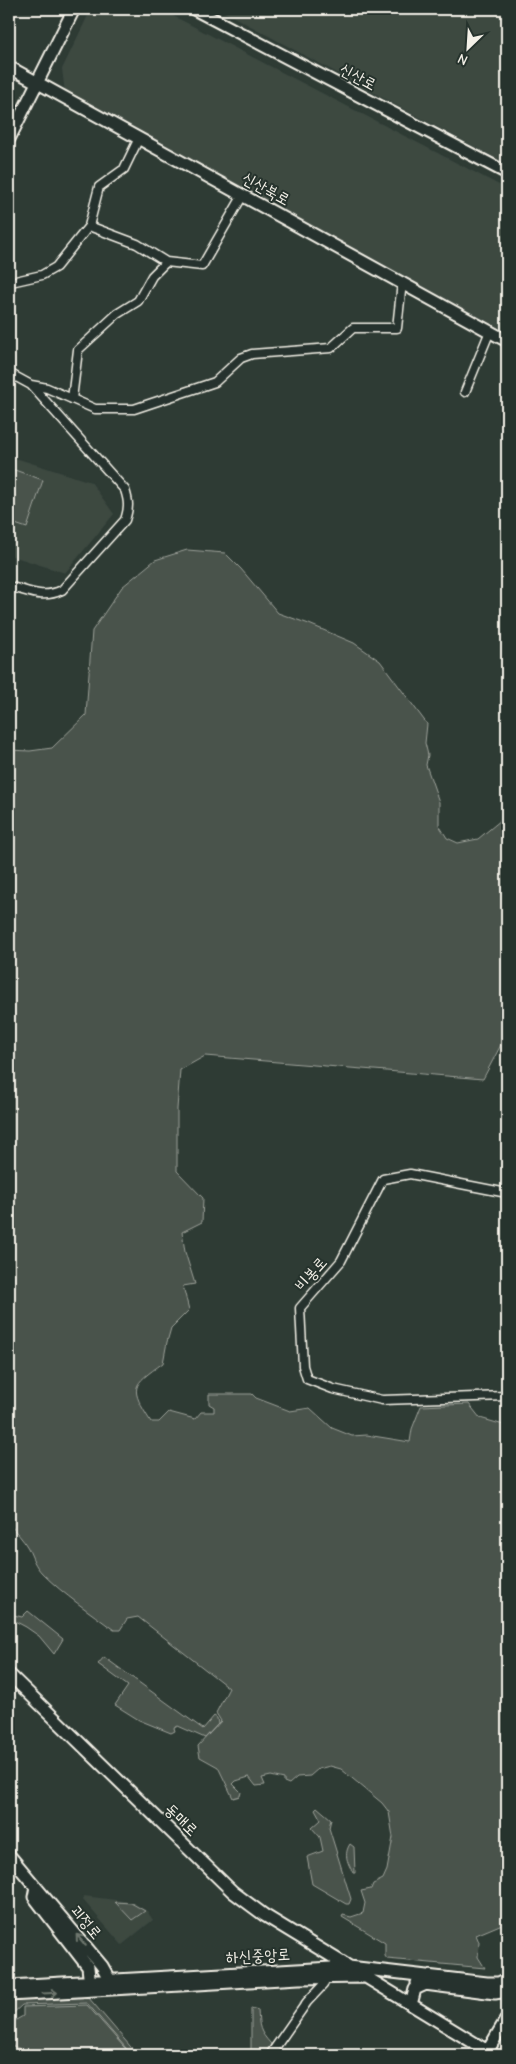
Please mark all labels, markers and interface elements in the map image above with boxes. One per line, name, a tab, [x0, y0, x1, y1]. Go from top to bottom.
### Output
north arrow	[444, 22, 494, 72]
text: N	[455, 50, 470, 69]
street label: 신산로	[337, 60, 379, 94]
street label: 신산북로	[239, 169, 293, 209]
street label: 비봉로	[291, 1254, 331, 1294]
street label: 동매로	[161, 1800, 201, 1840]
street label: 괴정로	[67, 1901, 105, 1943]
one-way arrow	[75, 1934, 86, 1947]
street label: 하신중앙로	[225, 1945, 291, 1967]
one-way arrow	[42, 1988, 58, 1997]

